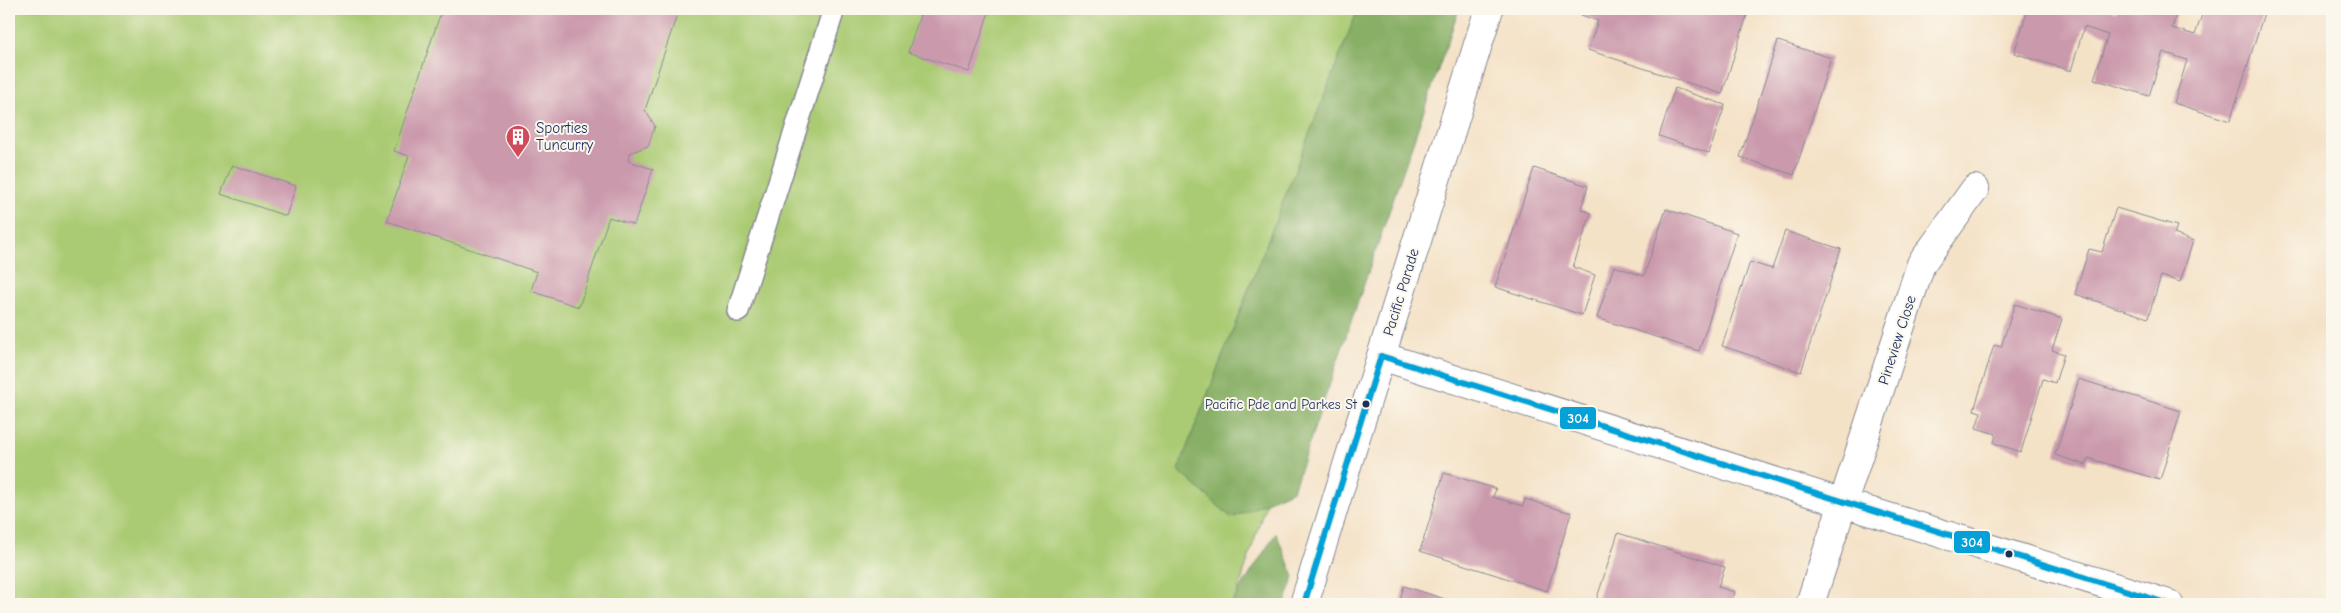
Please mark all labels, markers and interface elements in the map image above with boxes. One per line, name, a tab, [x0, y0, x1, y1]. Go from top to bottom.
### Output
place label: Sporties Tuncurry	[536, 119, 594, 154]
building icon: Sporties Tuncurry	[505, 124, 531, 158]
street label: Pacific Parade	[1379, 246, 1423, 338]
street label: Pineview Close	[1874, 293, 1920, 387]
place label: Pacific Pde and Parkes St	[1205, 396, 1358, 413]
marker: Pacific Pde and Parkes St	[1361, 399, 1371, 409]
line badge: 304	[1559, 406, 1597, 430]
text: 304	[1567, 410, 1589, 427]
line badge: 304	[1953, 530, 1991, 554]
text: 304	[1961, 534, 1983, 551]
unlabelled marker	[2004, 549, 2014, 559]

